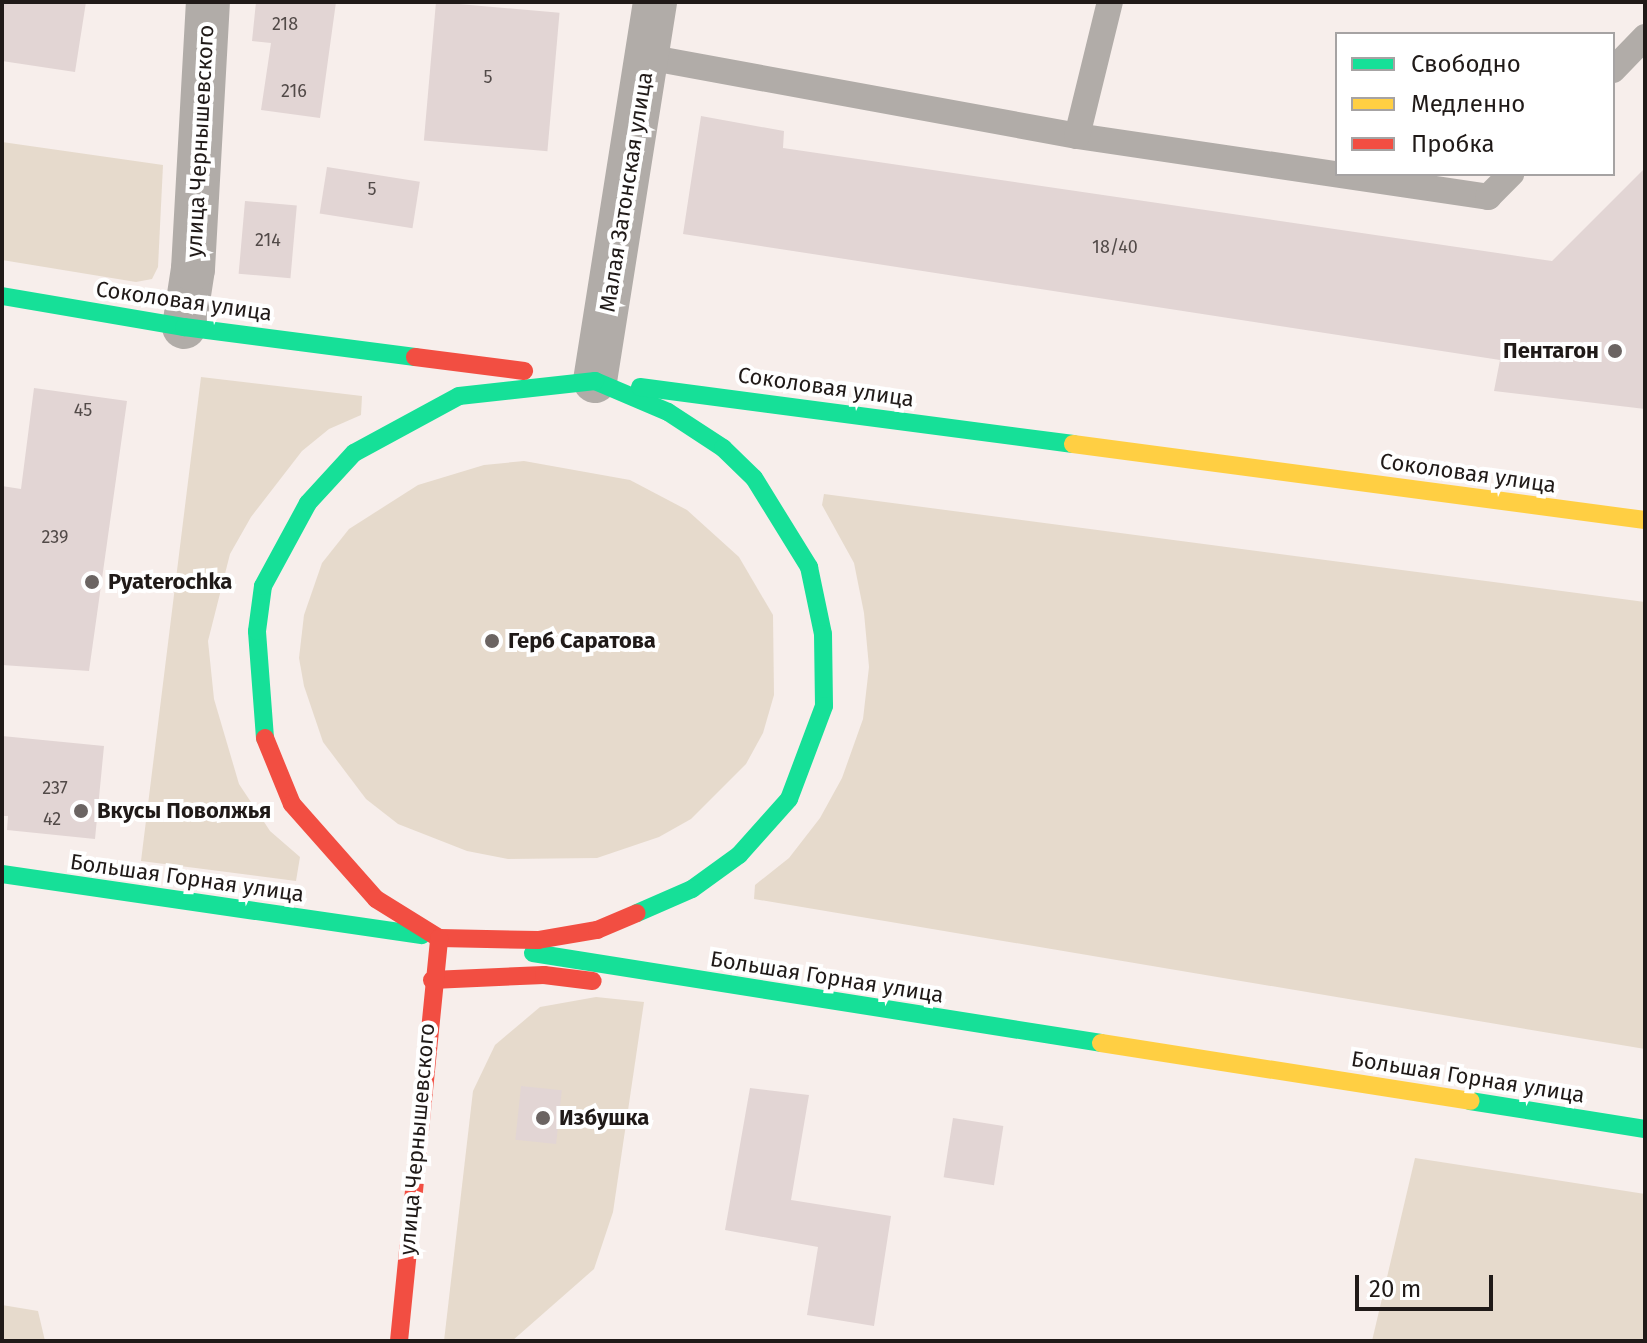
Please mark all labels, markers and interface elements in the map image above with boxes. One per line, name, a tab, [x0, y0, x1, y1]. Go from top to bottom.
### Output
house number: 218	[272, 13, 298, 35]
street label: улица Чернышевского	[181, 24, 219, 258]
legend	[1335, 32, 1615, 176]
text: Свободно	[1411, 50, 1521, 78]
house number: 5	[483, 66, 493, 88]
street label: Малая Затонская улица	[594, 70, 658, 314]
house number: 216	[281, 80, 307, 102]
text: Медленно	[1411, 90, 1525, 118]
text: Пробка	[1411, 130, 1495, 158]
house number: 5	[367, 178, 377, 200]
house number: 214	[255, 229, 281, 251]
house number: 18/40	[1092, 236, 1138, 258]
street label: Соколовая улица	[94, 276, 274, 326]
place label: Пентагон	[1503, 338, 1599, 364]
marker: Пентагон	[1606, 342, 1624, 360]
street label: Соколовая улица	[736, 362, 916, 412]
house number: 45	[74, 399, 92, 421]
street label: Соколовая улица	[1378, 448, 1558, 498]
house number: 239	[41, 526, 69, 548]
place label: Pyaterochka	[108, 569, 232, 595]
marker: Pyaterochka	[83, 573, 101, 591]
place label: Герб Саратова	[508, 628, 656, 654]
marker: Герб Саратова	[483, 632, 501, 650]
house number: 237	[42, 777, 68, 799]
place label: Вкусы Поволжья	[97, 798, 271, 824]
marker: Вкусы Поволжья	[72, 802, 90, 820]
house number: 42	[43, 808, 61, 830]
street label: Большая Горная улица	[68, 849, 306, 907]
street label: Большая Горная улица	[708, 946, 946, 1008]
street label: улица Чернышевского	[394, 1022, 440, 1256]
street label: Большая Горная улица	[1349, 1046, 1587, 1108]
place label: Избушка	[559, 1105, 649, 1131]
marker: Избушка	[534, 1109, 552, 1127]
scale bar	[1359, 1259, 1497, 1309]
text: 20 m	[1369, 1275, 1421, 1303]

